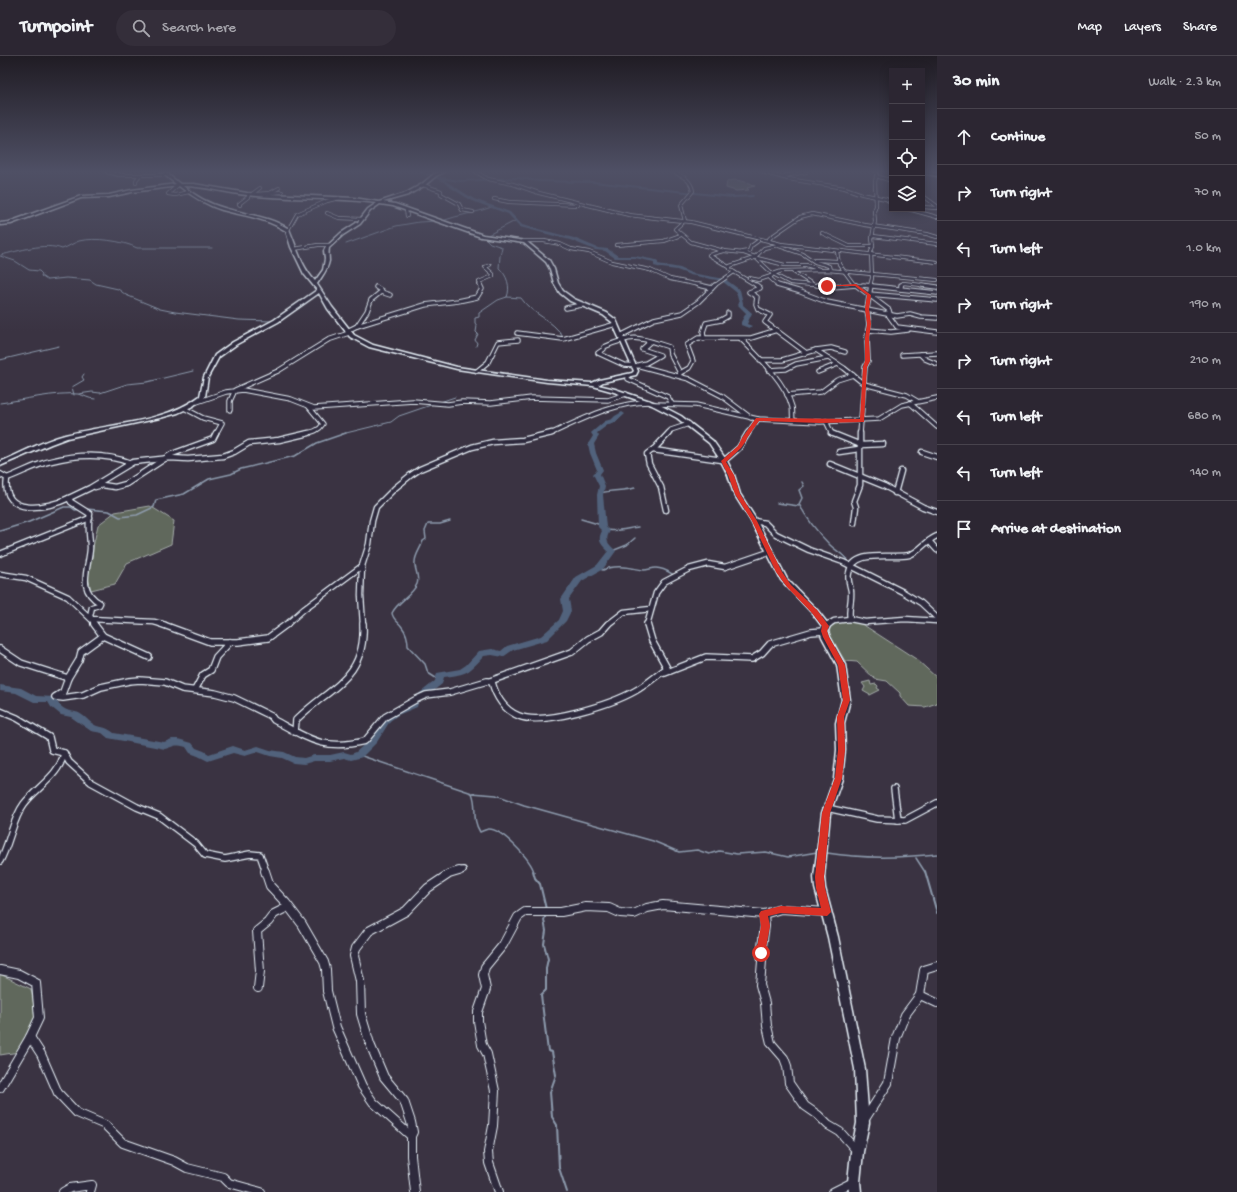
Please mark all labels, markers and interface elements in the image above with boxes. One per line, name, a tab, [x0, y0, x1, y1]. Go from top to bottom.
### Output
search box	[116, 10, 396, 46]
text: Turnpoint	[20, 16, 92, 39]
icon: search	[130, 17, 152, 39]
text: Search here	[162, 19, 236, 37]
text: Map	[1078, 19, 1102, 36]
text: Layers	[1124, 19, 1161, 36]
text: Share	[1183, 19, 1217, 36]
map controls	[889, 68, 925, 212]
button: +	[889, 68, 925, 104]
text: 30 min	[953, 72, 999, 92]
text: Walk · 2.3 km	[1149, 75, 1221, 90]
button: −	[889, 104, 925, 140]
icon: ahead	[953, 126, 975, 148]
text: Continue	[991, 128, 1045, 146]
text: 50 m	[1194, 129, 1221, 144]
button: locate	[889, 140, 925, 176]
button: layers	[889, 176, 925, 212]
icon: right	[953, 182, 975, 204]
text: Turn right	[991, 184, 1051, 202]
text: 70 m	[1195, 185, 1221, 200]
icon: left	[953, 238, 975, 260]
text: Turn left	[991, 240, 1042, 258]
text: 1.0 km	[1186, 241, 1221, 256]
route end	[818, 277, 836, 295]
icon: right	[953, 294, 975, 316]
text: Turn right	[991, 296, 1051, 314]
text: 190 m	[1190, 297, 1221, 312]
icon: right	[953, 350, 975, 372]
text: Turn right	[991, 352, 1051, 370]
text: 210 m	[1190, 353, 1221, 368]
icon: left	[953, 406, 975, 428]
text: Turn left	[991, 408, 1042, 426]
text: 680 m	[1188, 409, 1221, 424]
icon: left	[953, 462, 975, 484]
text: Turn left	[991, 464, 1042, 482]
text: 140 m	[1190, 465, 1221, 480]
icon: arrive	[953, 518, 975, 540]
text: Arrive at destination	[991, 520, 1121, 538]
route start	[752, 944, 770, 962]

